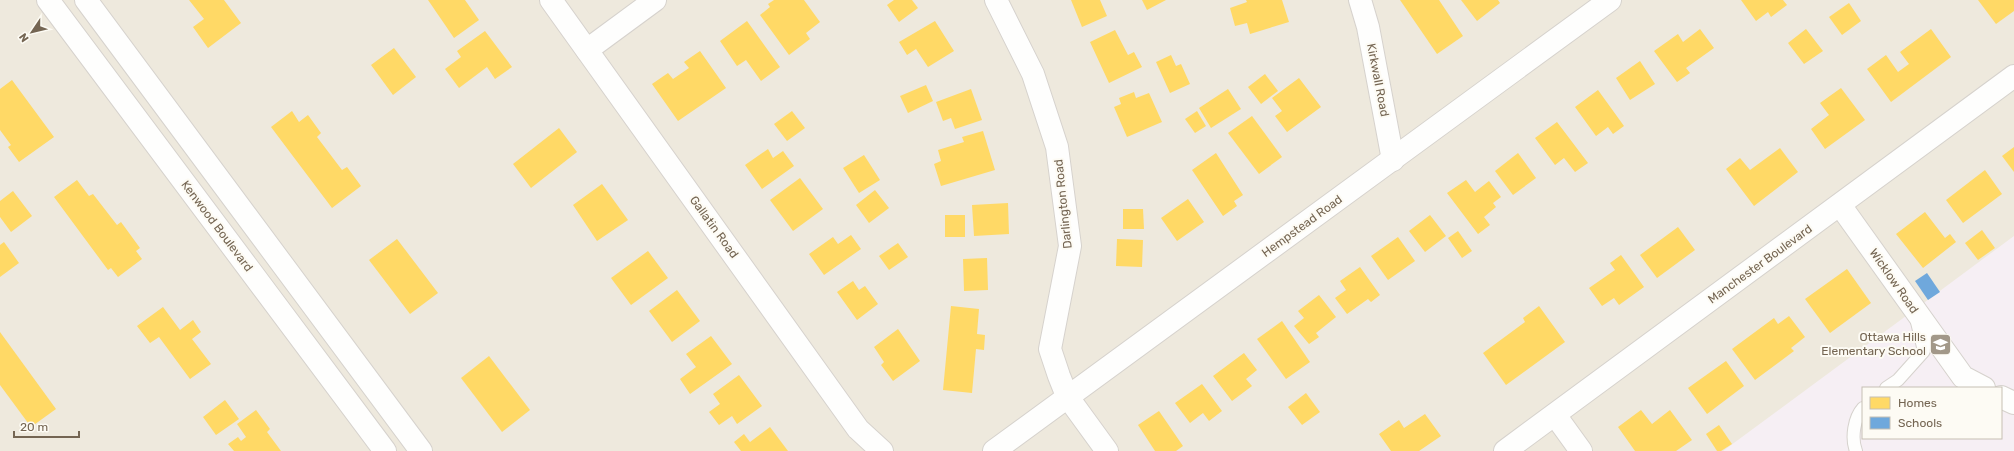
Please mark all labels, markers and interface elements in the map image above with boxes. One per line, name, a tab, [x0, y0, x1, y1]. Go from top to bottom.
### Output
north arrow	[12, 12, 52, 52]
text: N	[17, 30, 32, 44]
street label: Kirkwall Road	[1364, 42, 1392, 118]
street label: Darlington Road	[1051, 159, 1075, 249]
street label: Kenwood Boulevard	[178, 178, 256, 274]
street label: Hempstead Road	[1259, 192, 1345, 260]
street label: Gallatin Road	[687, 193, 741, 261]
street label: Manchester Boulevard	[1705, 222, 1815, 306]
street label: Wicklow Road	[1867, 246, 1921, 316]
place label: Ottawa Hills Elementary School	[1821, 330, 1926, 358]
school or university icon: Ottawa Hills Elementary School	[1928, 331, 1954, 357]
legend	[1862, 387, 2002, 439]
text: Homes	[1898, 396, 1937, 410]
scale bar	[14, 413, 79, 439]
text: Schools	[1898, 416, 1942, 430]
text: 20 m	[20, 420, 48, 434]

